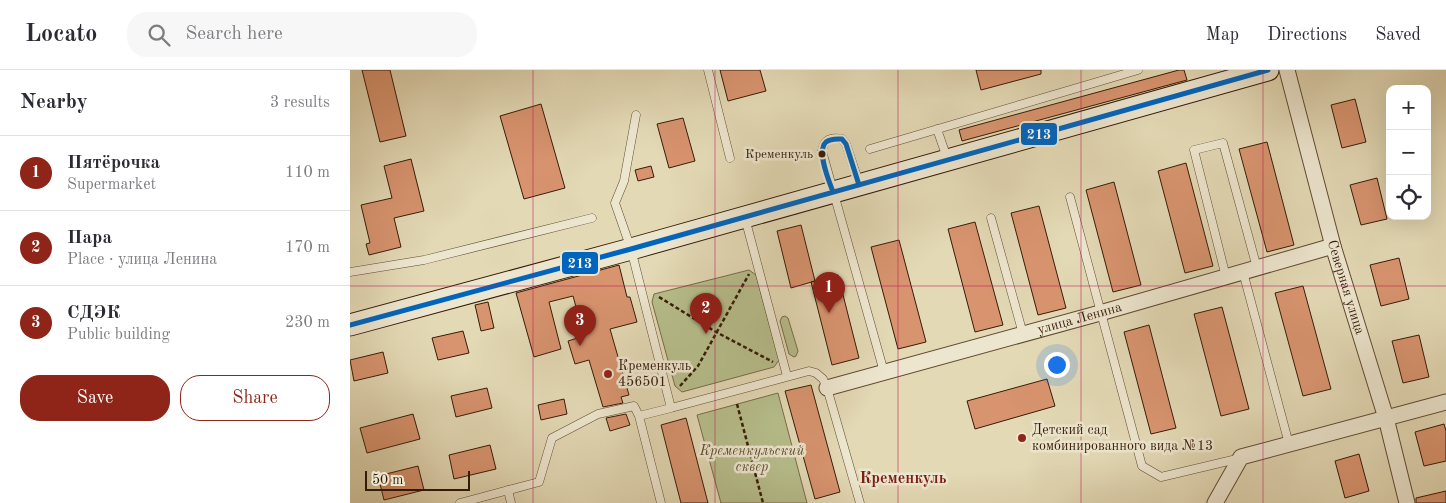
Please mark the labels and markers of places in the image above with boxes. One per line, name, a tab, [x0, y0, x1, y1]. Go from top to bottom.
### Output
place label: Кременкуль	[745, 148, 813, 161]
marker: Кременкуль	[817, 149, 827, 159]
pin: 1	[813, 272, 845, 313]
pin: 2	[690, 293, 722, 334]
pin: 3	[564, 305, 596, 346]
place label: Кременкуль 456501	[618, 359, 692, 389]
marker: Кременкуль 456501	[602, 368, 614, 380]
place label: Детский сад комбинированного вида №13	[1032, 423, 1213, 453]
marker: Детский сад комбинированного вида №13	[1016, 432, 1028, 444]

